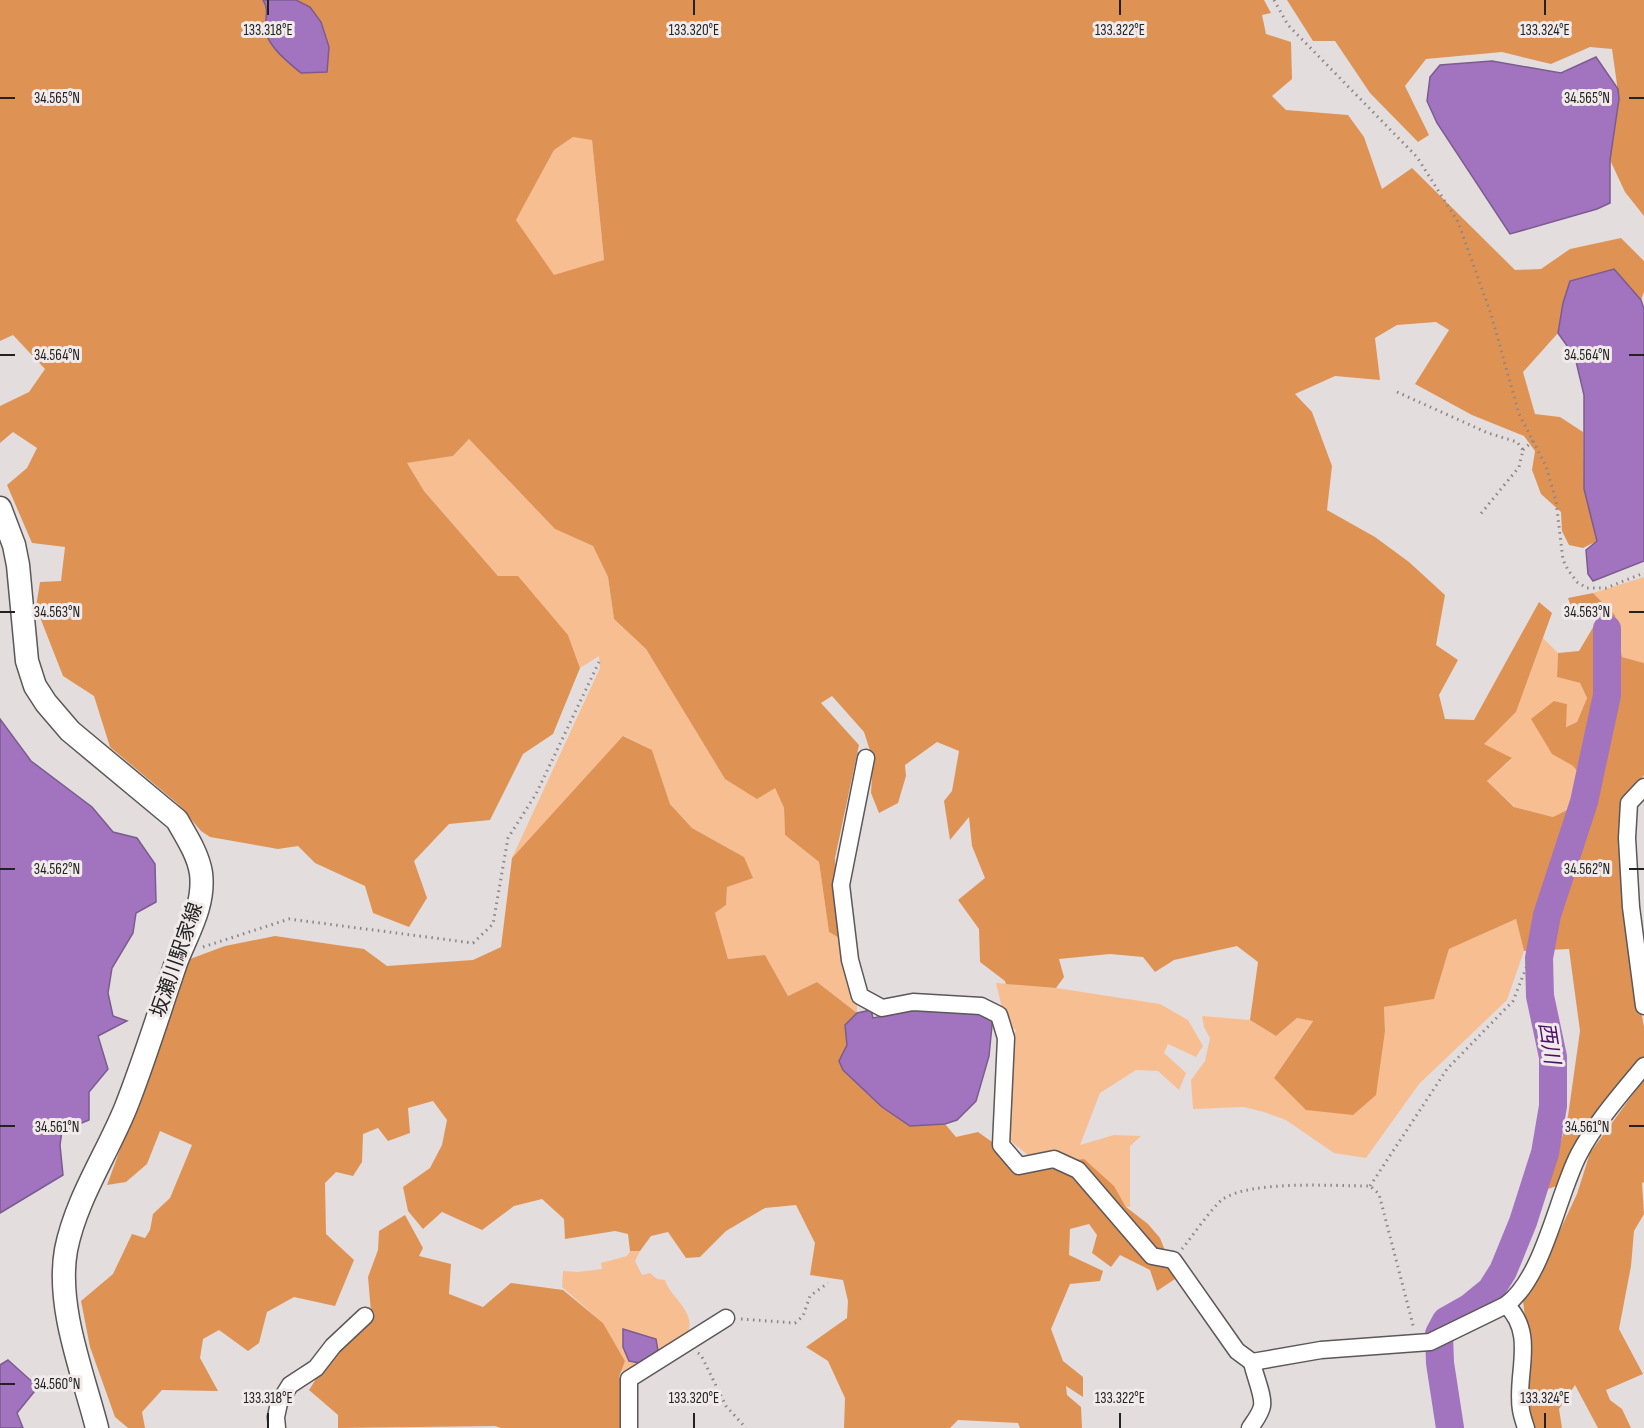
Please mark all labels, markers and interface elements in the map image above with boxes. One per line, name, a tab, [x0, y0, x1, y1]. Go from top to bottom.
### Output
text: 133.318°E	[243, 21, 293, 40]
text: 133.320°E	[669, 21, 719, 40]
text: 133.322°E	[1095, 21, 1145, 40]
text: 133.324°E	[1520, 21, 1570, 40]
text: 34.565°N	[34, 89, 80, 108]
text: 34.565°N	[1564, 89, 1610, 108]
text: 34.564°N	[34, 346, 80, 365]
text: 34.564°N	[1564, 346, 1610, 365]
text: 34.563°N	[34, 603, 80, 622]
text: 34.563°N	[1564, 603, 1610, 622]
text: 34.562°N	[34, 860, 80, 879]
text: 34.562°N	[1564, 860, 1610, 879]
street label: 坂瀬川駅家線	[146, 899, 208, 1021]
water label: 西川	[1533, 1020, 1565, 1068]
text: 34.561°N	[35, 1118, 79, 1137]
text: 34.561°N	[1565, 1118, 1609, 1137]
text: 34.560°N	[34, 1375, 80, 1394]
text: 133.318°E	[243, 1389, 293, 1408]
text: 133.320°E	[669, 1389, 719, 1408]
text: 133.322°E	[1095, 1389, 1145, 1408]
text: 133.324°E	[1520, 1389, 1570, 1408]

